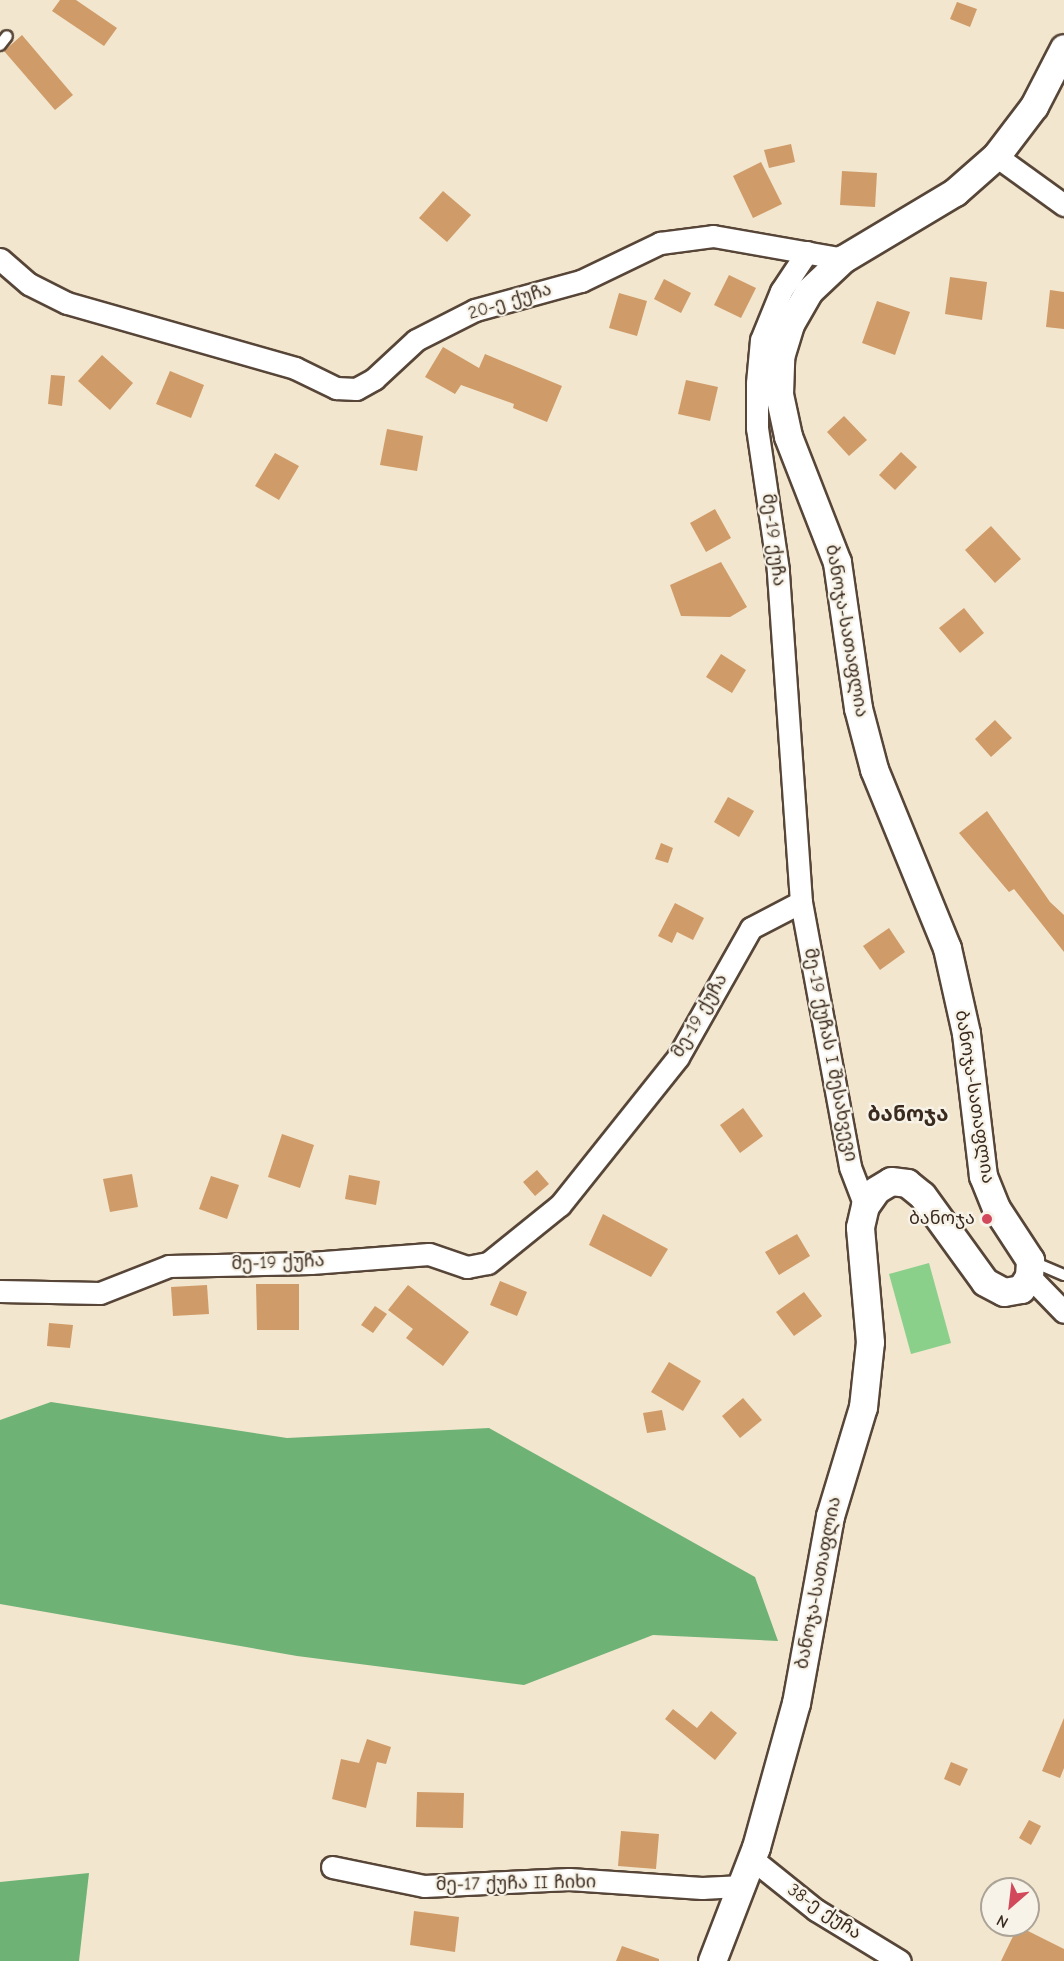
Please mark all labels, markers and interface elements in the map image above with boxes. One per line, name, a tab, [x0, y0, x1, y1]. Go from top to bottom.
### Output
street label: 20-ე ქუჩა	[466, 279, 554, 325]
street label: მე-19 ქუჩა	[757, 492, 789, 588]
street label: ბანოჯა-სათაფლია	[820, 543, 872, 719]
street label: მე-19 ქუჩას I შესახვევი	[799, 946, 861, 1164]
street label: მე-19 ქუჩა	[667, 970, 733, 1062]
street label: ბანოჯა-სათაფლია	[950, 1009, 998, 1185]
district label: ბანოჯა	[868, 1101, 948, 1127]
place label: ბანოჯა	[909, 1208, 975, 1230]
marker: ბანოჯა	[980, 1212, 994, 1226]
street label: მე-19 ქუჩა	[231, 1251, 325, 1275]
street label: ბანოჯა-სათაფლია	[792, 1495, 846, 1671]
street label: მე-17 ქუჩა II ჩიხი	[436, 1872, 596, 1896]
north arrow	[980, 1877, 1040, 1937]
street label: 38-ე ქუჩა	[783, 1879, 865, 1945]
text: N	[994, 1911, 1011, 1932]

